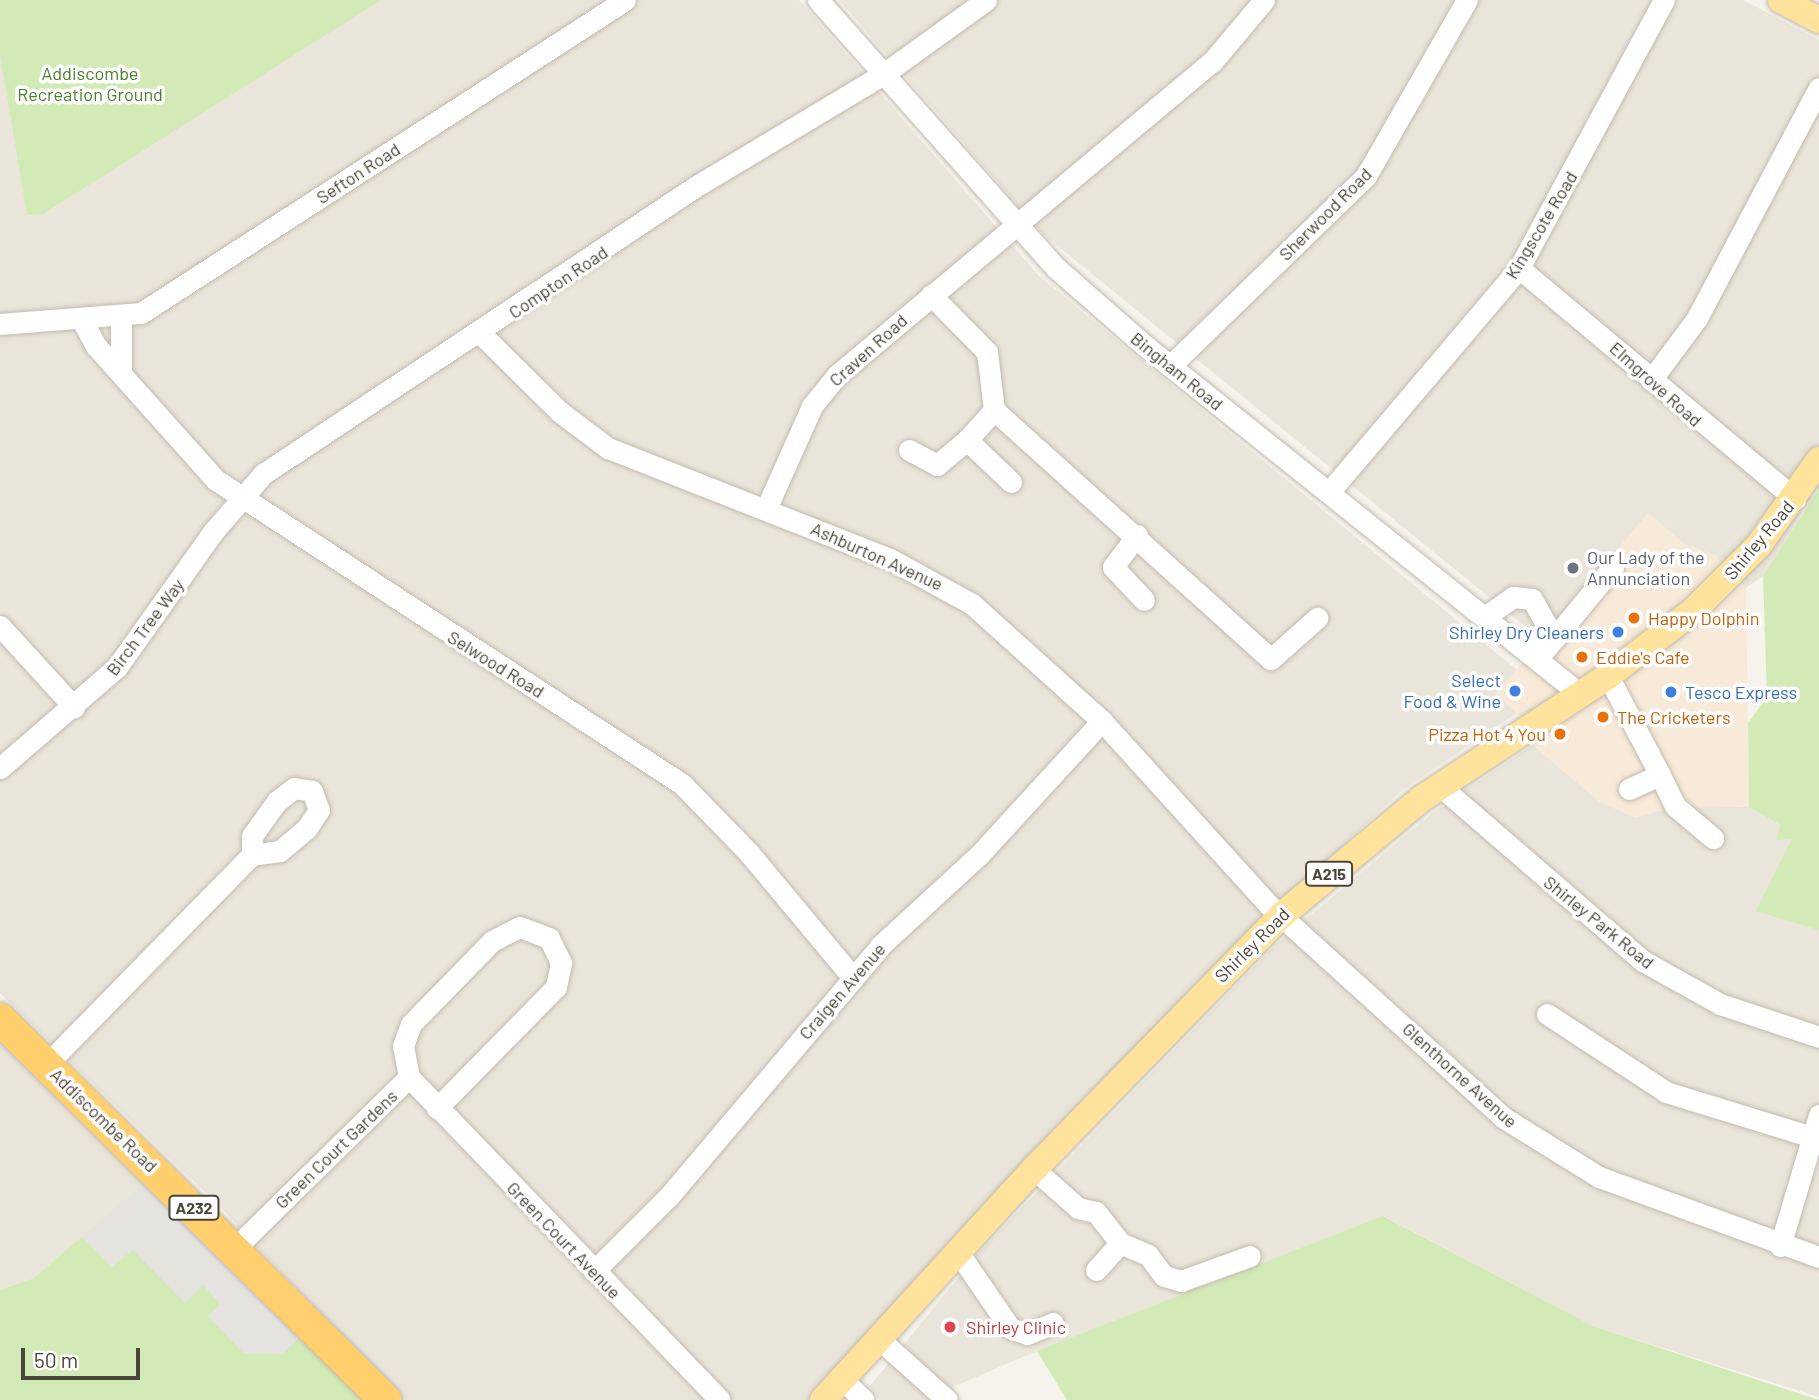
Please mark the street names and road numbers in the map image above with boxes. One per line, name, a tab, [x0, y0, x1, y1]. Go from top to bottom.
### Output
street label: Sefton Road	[312, 138, 404, 208]
street label: Sherwood Road	[1274, 163, 1376, 265]
street label: Kingscote Road	[1500, 167, 1582, 283]
street label: Compton Road	[504, 241, 612, 323]
street label: Craven Road	[825, 309, 911, 391]
street label: Bingham Road	[1127, 327, 1227, 415]
street label: Elmgrove Road	[1605, 337, 1707, 431]
street label: Shirley Road	[1720, 496, 1798, 584]
street label: Ashburton Avenue	[808, 517, 946, 595]
street label: Birch Tree Way	[102, 574, 188, 680]
street label: Selwood Road	[444, 626, 548, 702]
road number: A215	[1304, 862, 1354, 887]
street label: Shirley Park Road	[1540, 871, 1658, 973]
street label: Shirley Road	[1210, 903, 1294, 987]
street label: Craigen Avenue	[794, 938, 890, 1044]
street label: Glenthorne Avenue	[1398, 1018, 1522, 1132]
street label: Addiscombe Road	[46, 1064, 162, 1176]
street label: Green Court Gardens	[270, 1085, 402, 1213]
street label: Green Court Avenue	[503, 1177, 625, 1303]
road number: A232	[168, 1196, 220, 1220]

